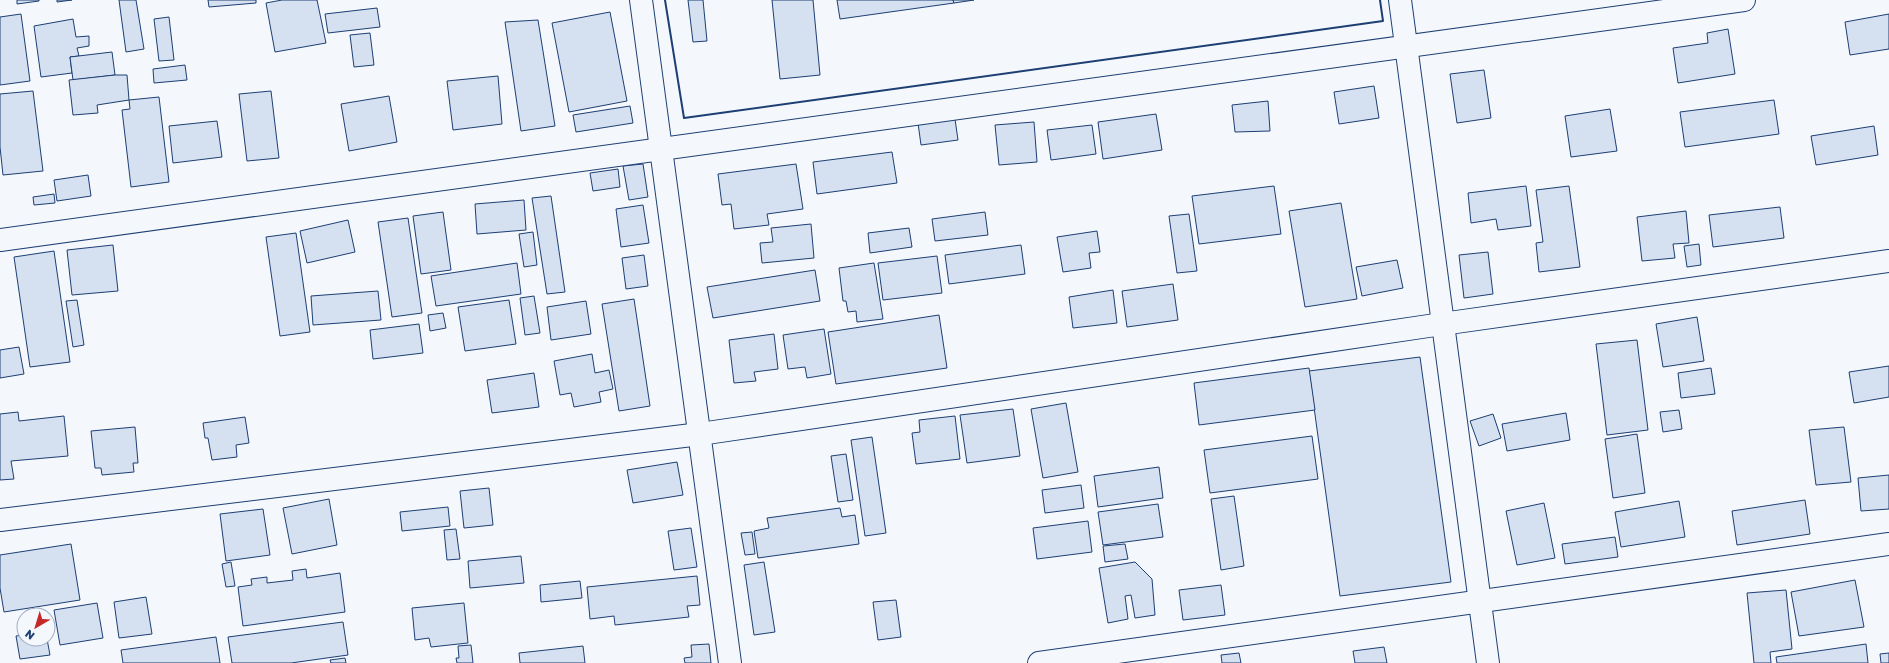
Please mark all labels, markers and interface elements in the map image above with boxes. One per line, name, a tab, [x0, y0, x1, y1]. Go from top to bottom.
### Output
north arrow	[16, 607, 56, 647]
text: N	[22, 628, 37, 643]

